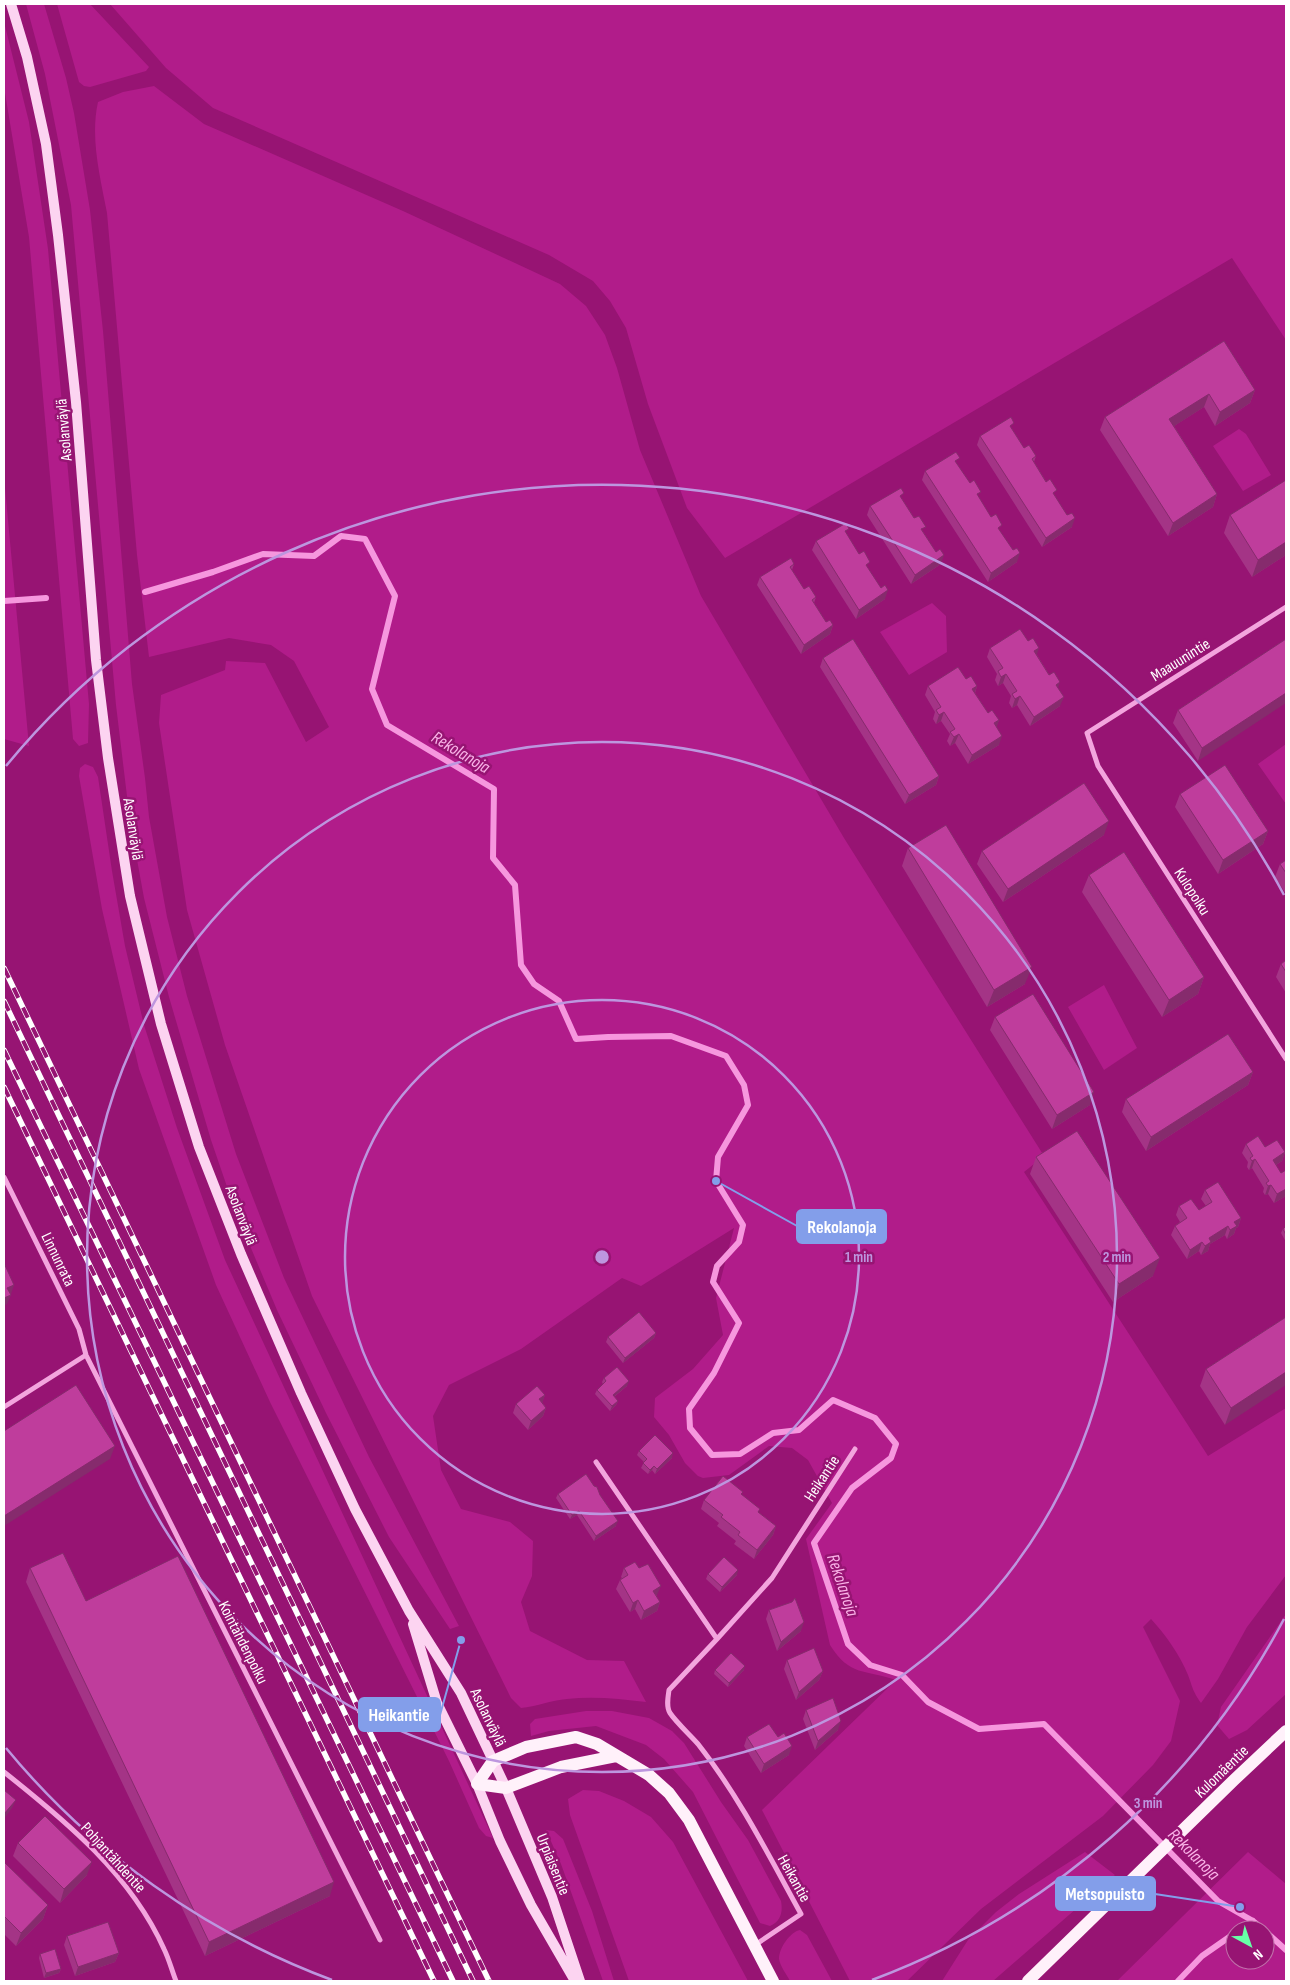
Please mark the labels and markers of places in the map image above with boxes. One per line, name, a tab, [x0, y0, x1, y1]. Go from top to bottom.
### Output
callout: Rekolanoja	[797, 1210, 886, 1243]
centre of rings	[593, 1248, 611, 1266]
callout: Heikantie	[359, 1698, 440, 1731]
callout: Metsopuisto	[1056, 1877, 1155, 1910]

